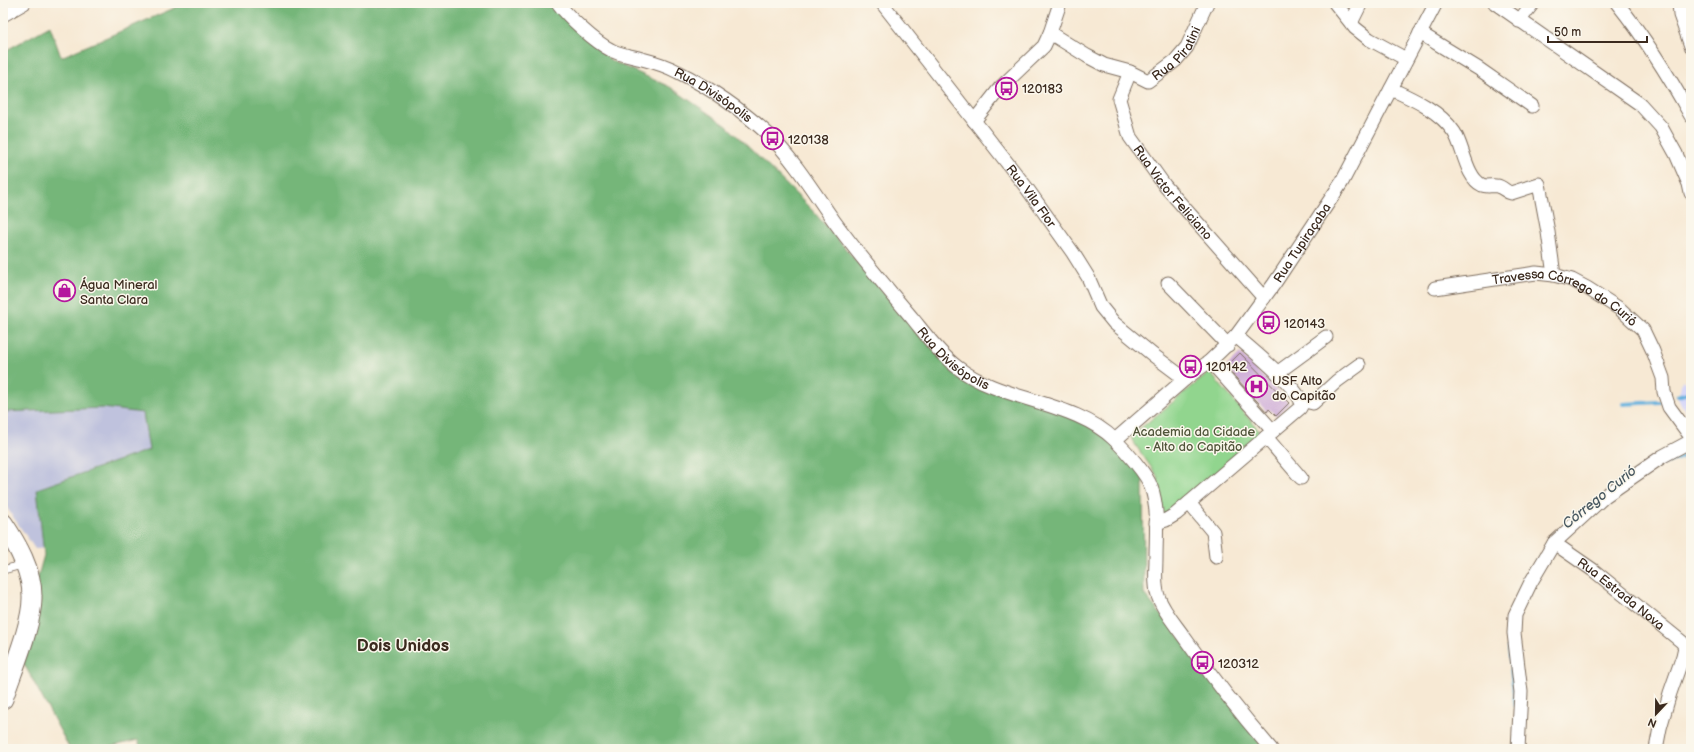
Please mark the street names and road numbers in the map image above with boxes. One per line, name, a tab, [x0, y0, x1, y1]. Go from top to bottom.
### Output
street label: Rua Piratini	[1149, 24, 1204, 85]
street label: Rua Divisópolis	[671, 64, 756, 127]
street label: Rua Victor Feliciano	[1129, 142, 1216, 243]
street label: Rua Vila Flor	[1002, 162, 1059, 231]
street label: Rua Tupiraçaba	[1270, 200, 1335, 286]
street label: Travessa Córrego do Curió	[1491, 266, 1640, 330]
street label: Rua Divisópolis	[913, 324, 992, 394]
street label: Rua Estrada Nova	[1574, 555, 1667, 634]

